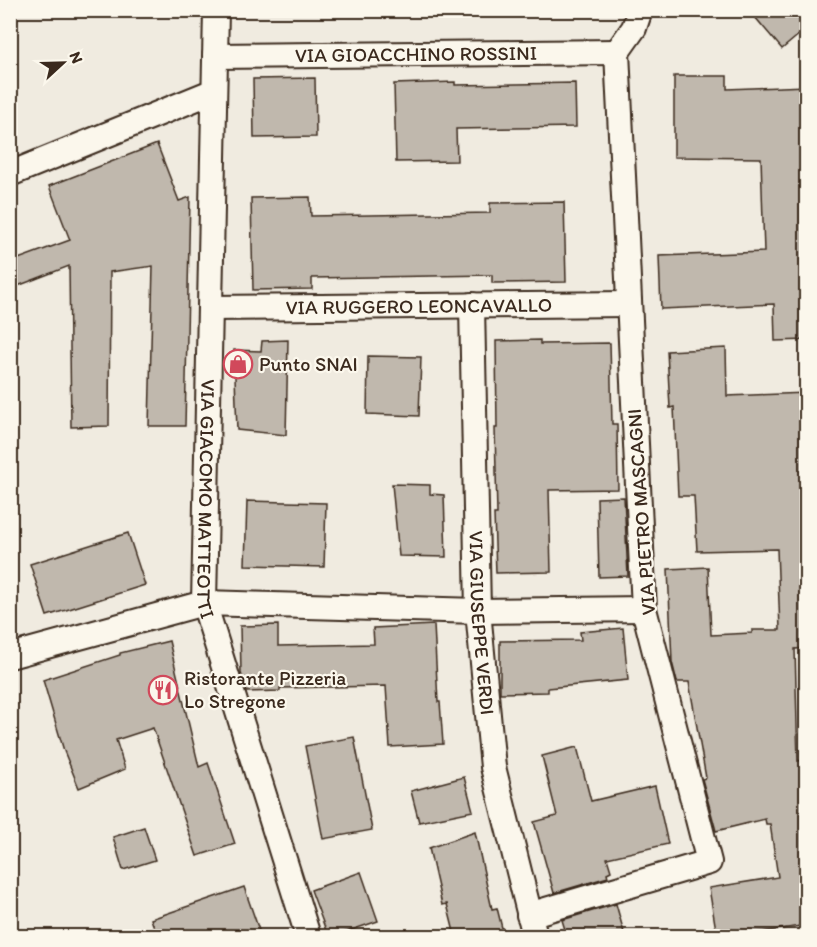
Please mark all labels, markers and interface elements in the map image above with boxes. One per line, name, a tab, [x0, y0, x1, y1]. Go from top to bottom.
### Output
north arrow	[33, 33, 93, 93]
street label: VIA GIOACCHINO ROSSINI	[295, 41, 537, 67]
text: N	[66, 49, 87, 66]
street label: VIA RUGGERO LEONCAVALLO	[286, 293, 552, 319]
shop icon: Punto SNAI	[222, 348, 254, 380]
place label: Punto SNAI	[259, 352, 358, 376]
street label: VIA GIACOMO MATTEOTTI	[192, 379, 221, 622]
street label: VIA PIETRO MASCAGNI	[622, 408, 660, 616]
street label: VIA GIUSEPPE VERDI	[464, 530, 500, 716]
place label: Ristorante Pizzeria Lo Stregone	[184, 666, 346, 713]
restaurant icon: Ristorante Pizzeria Lo Stregone	[147, 674, 179, 706]

